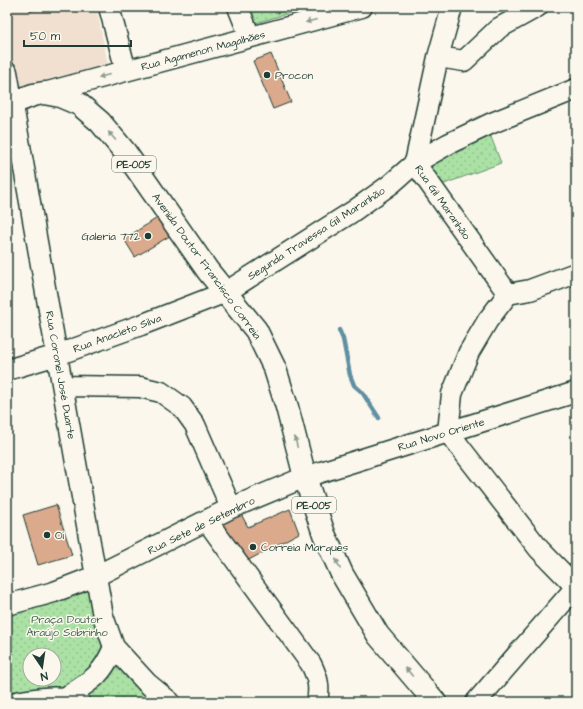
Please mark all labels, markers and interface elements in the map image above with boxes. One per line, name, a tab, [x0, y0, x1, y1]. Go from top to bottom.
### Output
one-way arrow	[305, 18, 317, 24]
scale bar	[24, 22, 131, 48]
street label: Rua Agamenon Magalhães	[139, 27, 268, 75]
text: 50 m	[30, 28, 61, 45]
place label: Procon	[275, 68, 313, 83]
marker: Procon	[262, 70, 272, 80]
one-way arrow	[98, 74, 111, 80]
one-way arrow	[108, 131, 117, 142]
road number: PE-005	[112, 156, 156, 172]
street label: Rua Gil Maranhão	[411, 162, 474, 243]
street label: Segunda Travessa Gil Maranhão	[245, 183, 389, 284]
street label: Avenida Doutor Francisco Correia	[148, 190, 265, 343]
place label: Galeria 772	[82, 229, 141, 244]
marker: Galeria 772	[143, 231, 153, 241]
street label: Rua Coronel José Duarte	[42, 310, 79, 440]
street label: Rua Anacleto Silva	[71, 310, 164, 356]
street label: Rua Novo Oriente	[396, 414, 486, 455]
one-way arrow	[293, 435, 299, 447]
street label: Rua Sete de Setembro	[145, 493, 258, 558]
road number: PE-005	[292, 497, 336, 513]
place label: Oi	[55, 528, 64, 543]
marker: Oi	[42, 530, 52, 540]
place label: Correia Marques	[261, 540, 349, 555]
marker: Correia Marques	[248, 542, 258, 552]
one-way arrow	[335, 559, 341, 570]
park label: Praça Doutor Araújo Sobrinho	[26, 612, 108, 640]
north arrow	[22, 647, 62, 687]
one-way arrow	[405, 667, 414, 677]
text: N	[39, 668, 49, 684]

